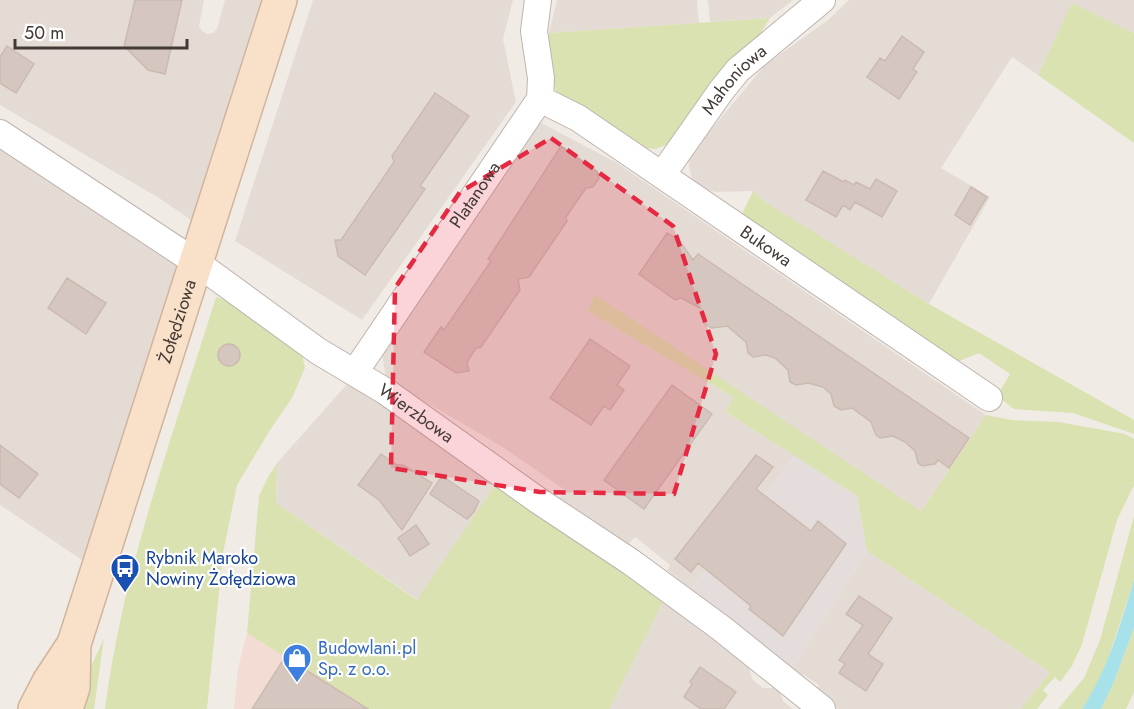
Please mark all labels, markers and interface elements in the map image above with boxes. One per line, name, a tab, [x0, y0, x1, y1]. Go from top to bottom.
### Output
scale bar	[15, 12, 188, 50]
text: 50 m	[24, 20, 64, 46]
street label: Mahoniowa	[695, 38, 772, 120]
street label: Platanowa	[443, 156, 507, 233]
street label: Bukowa	[735, 219, 797, 273]
street label: Żołędziowa	[152, 276, 203, 366]
street label: Wierzbowa	[373, 377, 459, 449]
place label: Rybnik Maroko Nowiny Żołędziowa	[146, 545, 296, 592]
bus stop icon: Rybnik Maroko Nowiny Żołędziowa	[109, 552, 141, 594]
place label: Budowlani.pl Sp. z o.o.	[318, 635, 416, 682]
shop icon: Budowlani.pl Sp. z o.o.	[281, 642, 313, 684]

